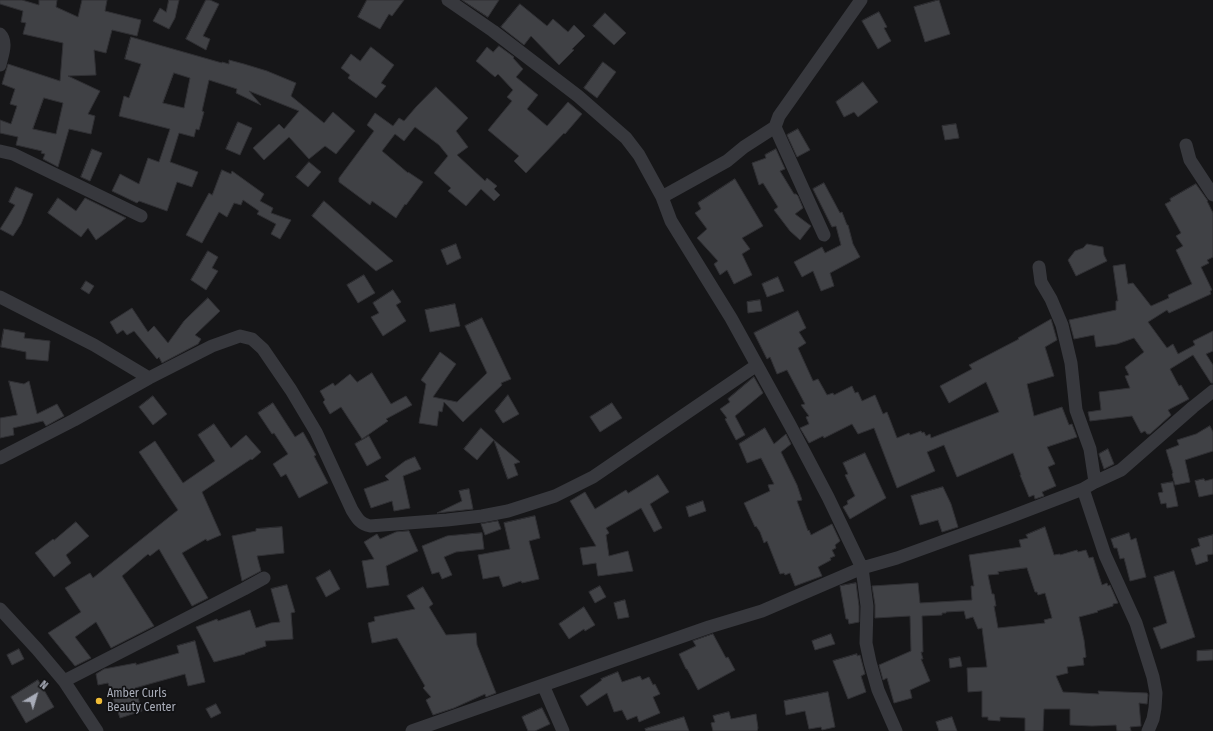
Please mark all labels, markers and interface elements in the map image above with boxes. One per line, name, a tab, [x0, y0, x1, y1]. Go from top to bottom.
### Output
north arrow	[16, 675, 56, 715]
text: N	[37, 678, 50, 692]
place label: Amber Curls Beauty Center	[107, 687, 176, 715]
marker: Amber Curls Beauty Center	[94, 696, 104, 706]

